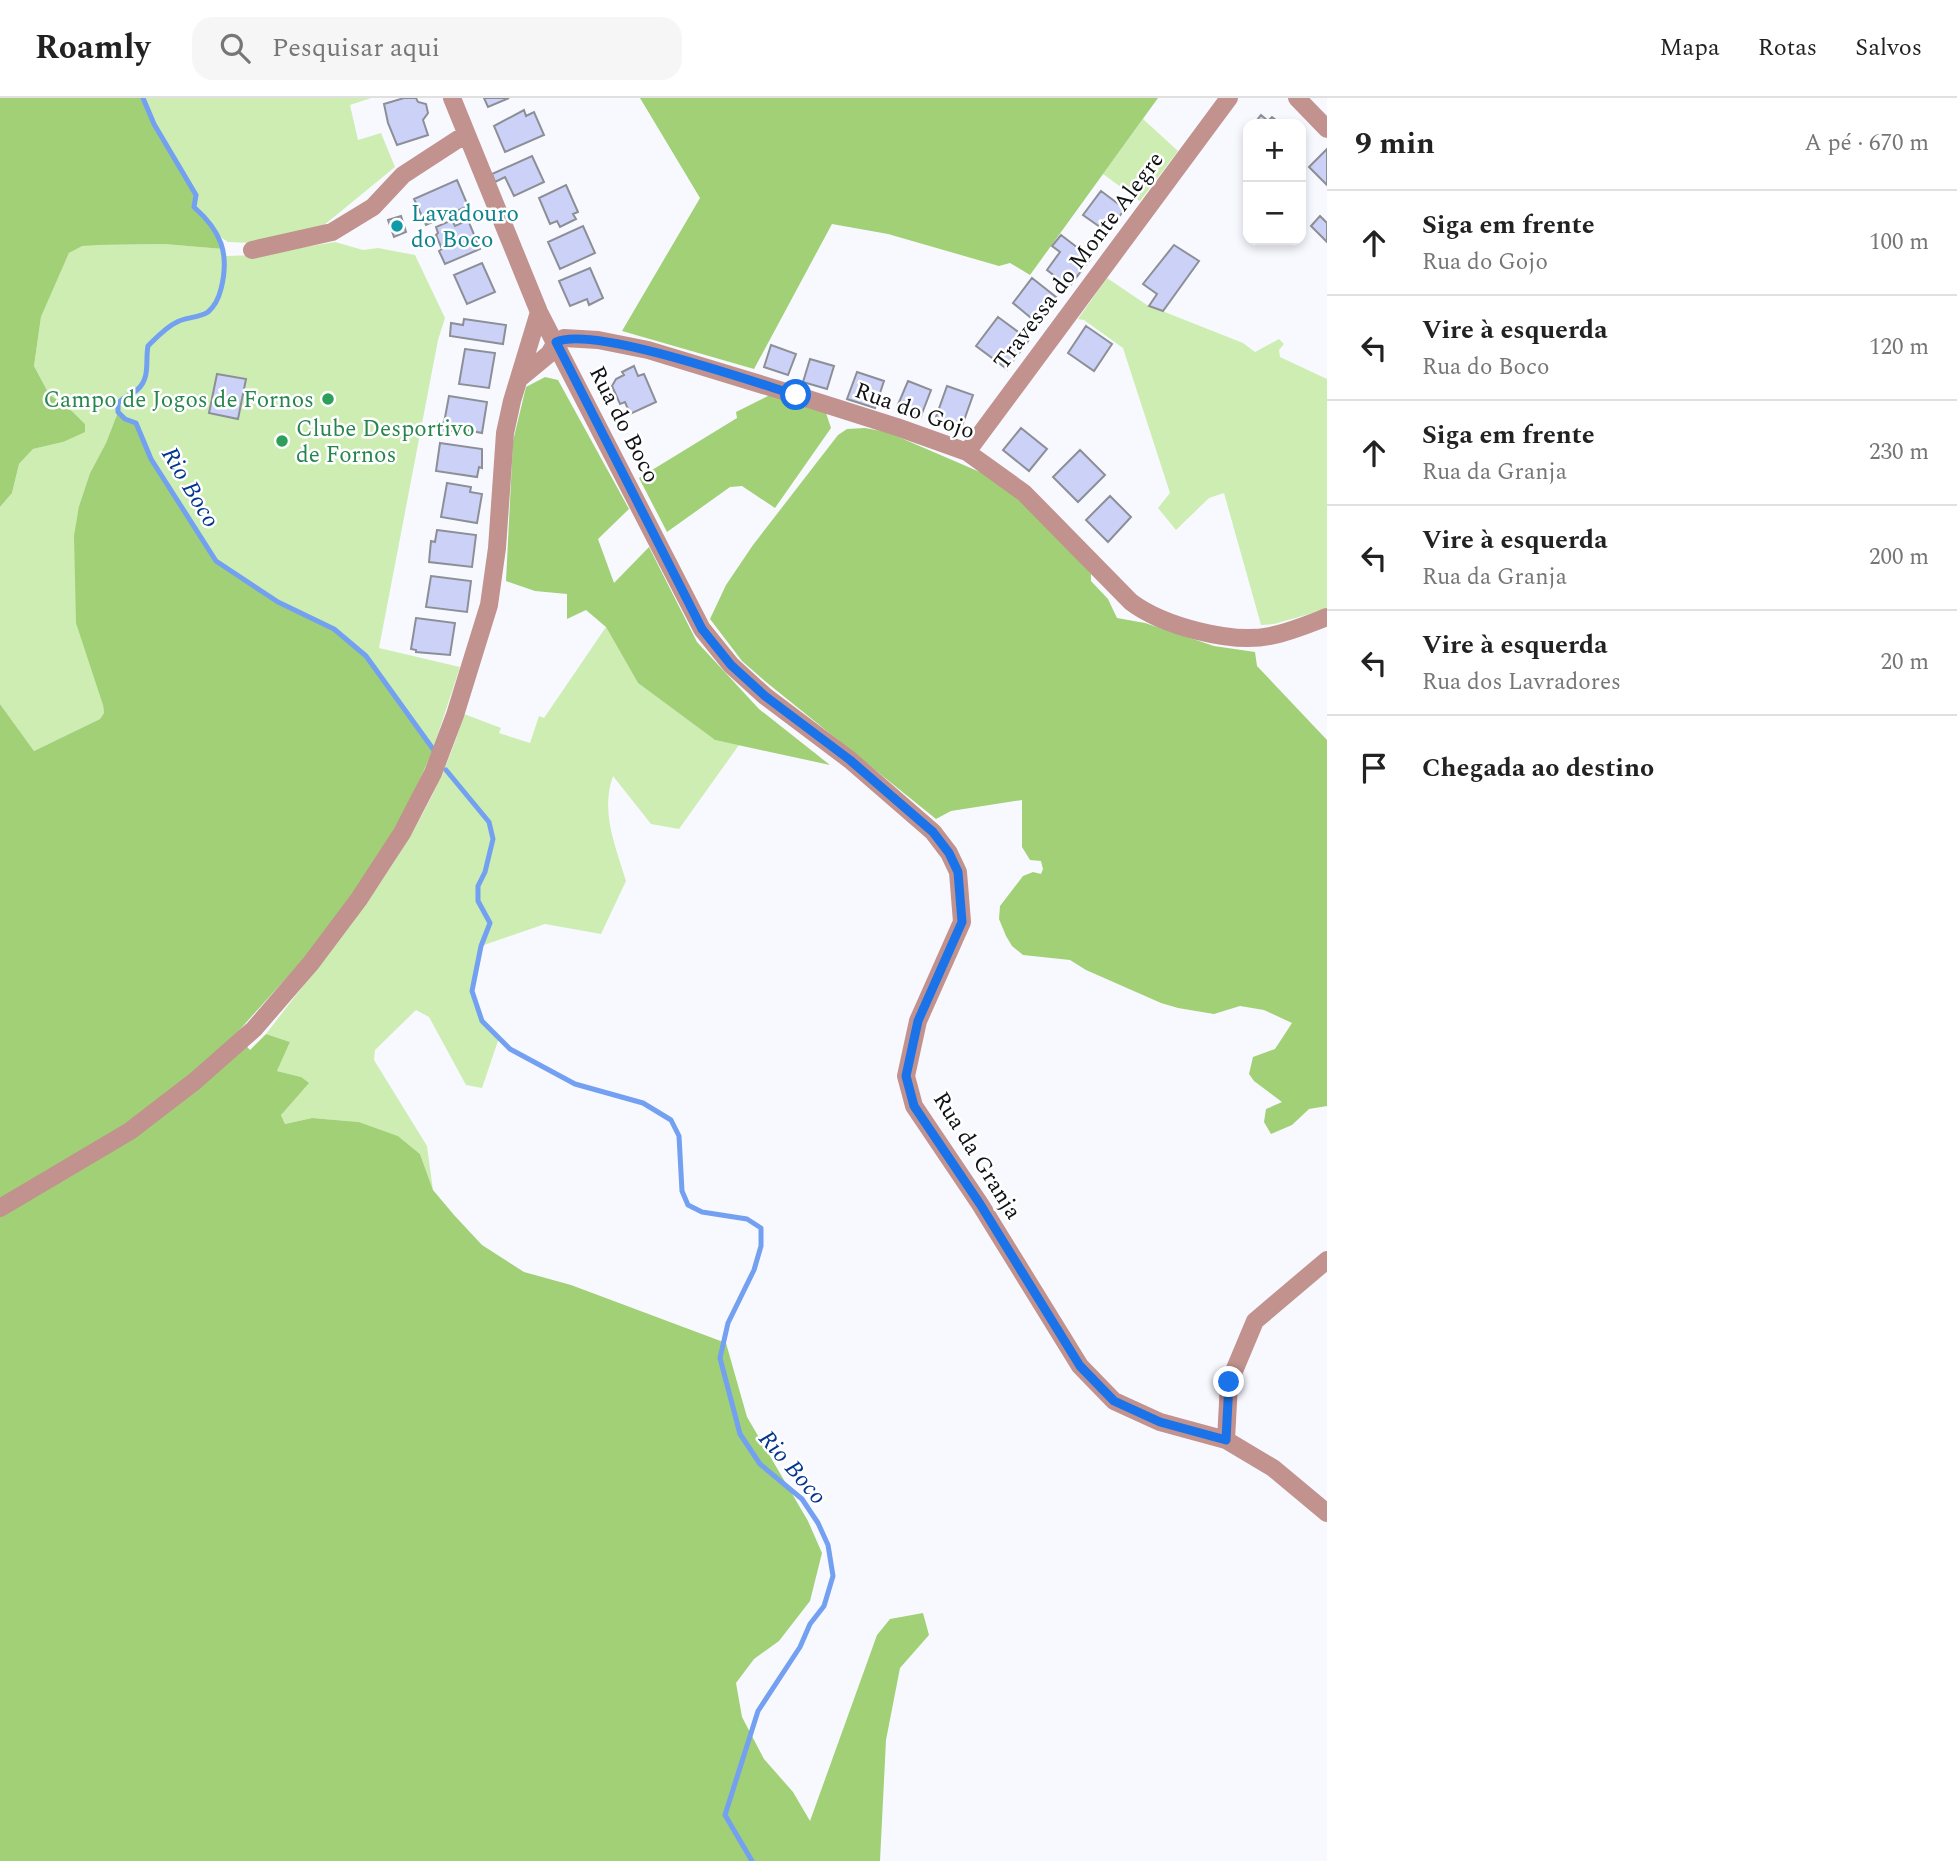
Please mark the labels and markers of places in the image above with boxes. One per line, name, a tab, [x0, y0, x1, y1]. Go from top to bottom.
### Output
place label: Lavadouro do Boco	[411, 197, 519, 258]
marker: Lavadouro do Boco	[389, 218, 405, 234]
place label: Campo de Jogos de Fornos	[43, 383, 314, 418]
marker: Campo de Jogos de Fornos	[320, 391, 336, 407]
place label: Clube Desportivo de Fornos	[296, 412, 475, 473]
marker: Clube Desportivo de Fornos	[274, 433, 290, 449]

